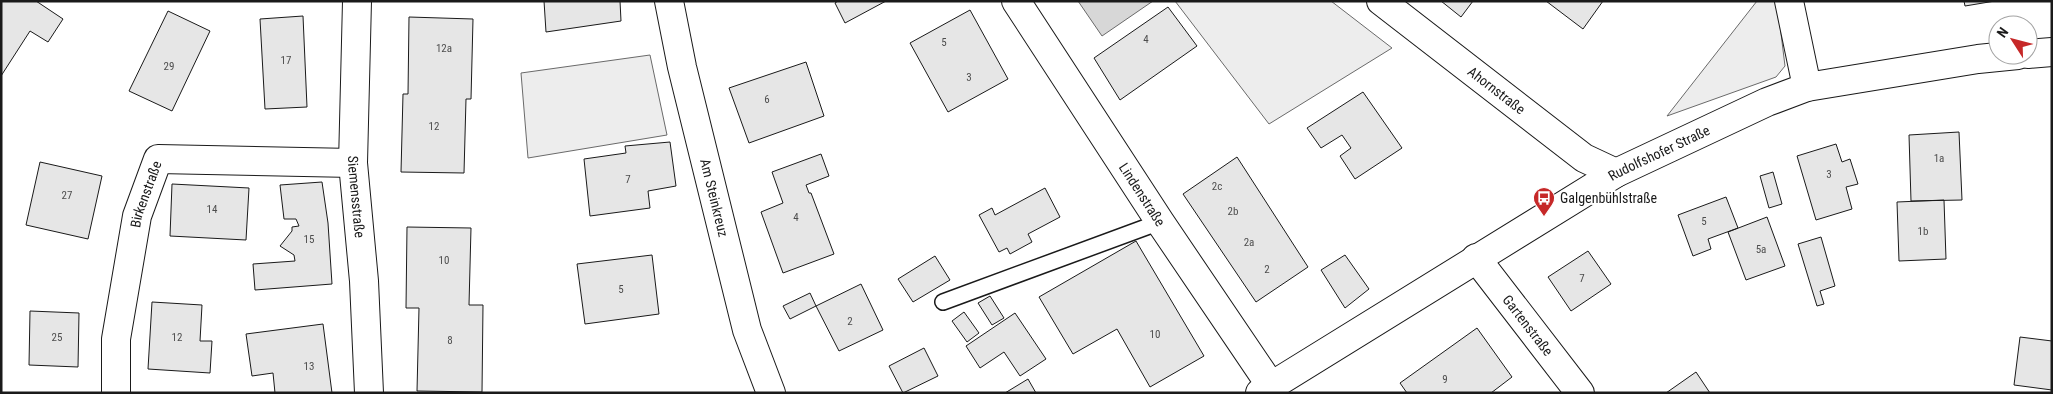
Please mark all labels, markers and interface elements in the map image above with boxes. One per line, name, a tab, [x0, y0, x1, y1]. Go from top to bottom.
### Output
north arrow	[1988, 15, 2038, 65]
text: N	[1993, 24, 2011, 41]
house number: 4	[1143, 33, 1149, 46]
house number: 5	[941, 36, 947, 49]
house number: 12a	[436, 42, 452, 55]
house number: 17	[281, 54, 291, 67]
house number: 29	[164, 60, 174, 73]
street label: Ahornstraße	[1465, 63, 1529, 118]
house number: 3	[966, 71, 972, 84]
house number: 6	[764, 93, 770, 106]
house number: 12	[429, 120, 439, 133]
street label: Rudolfshofer Straße	[1605, 122, 1713, 184]
house number: 1a	[1934, 152, 1944, 165]
street label: Siemensstraße	[345, 156, 368, 239]
street label: Am Steinkreuz	[697, 157, 732, 238]
street label: Birkenstraße	[127, 158, 165, 229]
street label: Lindenstraße	[1116, 160, 1169, 229]
house number: 3	[1826, 168, 1832, 181]
house number: 7	[625, 173, 631, 186]
house number: 2c	[1212, 180, 1222, 193]
bus stop icon: Galgenbühlstraße	[1532, 186, 1556, 217]
house number: 27	[62, 189, 72, 202]
place label: Galgenbühlstraße	[1560, 190, 1658, 206]
house number: 14	[207, 203, 218, 216]
house number: 2b	[1228, 205, 1238, 218]
house number: 4	[793, 211, 799, 224]
house number: 5	[1701, 215, 1707, 228]
house number: 1b	[1918, 225, 1928, 238]
house number: 15	[304, 233, 314, 246]
house number: 2a	[1244, 236, 1254, 249]
house number: 5a	[1756, 243, 1766, 256]
house number: 10	[439, 254, 449, 267]
house number: 2	[1264, 263, 1270, 276]
house number: 7	[1579, 272, 1585, 285]
house number: 5	[618, 283, 624, 296]
street label: Gartenstraße	[1499, 292, 1557, 359]
house number: 2	[847, 315, 853, 328]
house number: 10	[1150, 328, 1160, 341]
house number: 25	[52, 331, 62, 344]
house number: 12	[172, 331, 182, 344]
house number: 8	[447, 334, 453, 347]
house number: 13	[304, 360, 314, 373]
house number: 9	[1442, 373, 1448, 386]

